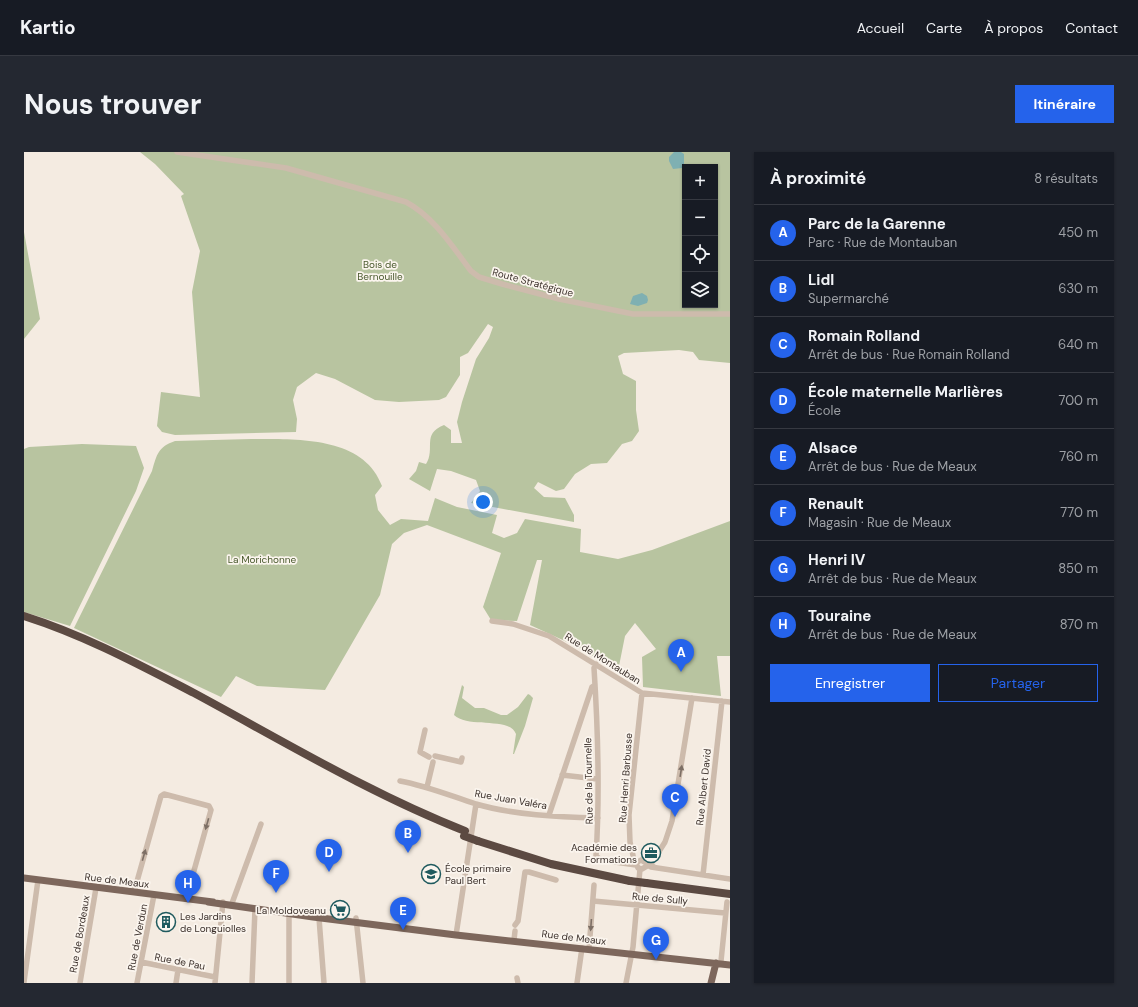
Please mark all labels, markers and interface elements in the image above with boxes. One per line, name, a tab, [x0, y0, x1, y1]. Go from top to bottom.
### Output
text: Kartio	[20, 15, 76, 40]
text: Accueil	[857, 19, 904, 37]
text: Carte	[926, 19, 962, 37]
text: À propos	[984, 19, 1043, 37]
text: Contact	[1065, 19, 1118, 37]
button: Itinéraire	[1015, 85, 1114, 123]
text: Nous trouver	[24, 86, 201, 123]
map controls	[682, 164, 718, 308]
button: +	[682, 164, 718, 200]
text: À proximité	[770, 167, 866, 189]
text: 8 résultats	[1034, 170, 1098, 187]
button: −	[682, 200, 718, 236]
text: Parc de la Garenne	[808, 214, 946, 234]
text: A	[778, 224, 788, 241]
text: 450 m	[1058, 224, 1098, 241]
text: Parc · Rue de Montauban	[808, 234, 957, 251]
button: locate	[682, 236, 718, 272]
park label: Bois de Bernouille	[357, 258, 403, 283]
street label: Route Stratégique	[491, 265, 575, 300]
text: Lidl	[808, 270, 834, 290]
button: layers	[682, 272, 718, 308]
text: B	[779, 280, 787, 297]
text: 630 m	[1058, 280, 1098, 297]
text: Supermarché	[808, 290, 889, 307]
text: Romain Rolland	[808, 326, 920, 346]
text: C	[778, 336, 788, 353]
text: 640 m	[1058, 336, 1098, 353]
text: Arrêt de bus · Rue Romain Rolland	[808, 346, 1010, 363]
text: École maternelle Marlières	[808, 382, 1003, 402]
text: D	[778, 392, 788, 409]
text: 700 m	[1058, 392, 1098, 409]
text: École	[808, 402, 841, 419]
text: Alsace	[808, 438, 858, 458]
text: E	[779, 448, 787, 465]
text: 760 m	[1059, 448, 1098, 465]
text: Arrêt de bus · Rue de Meaux	[808, 458, 977, 475]
your location	[473, 492, 493, 512]
text: Renault	[808, 494, 864, 514]
text: F	[779, 504, 787, 521]
text: 770 m	[1060, 504, 1098, 521]
text: Magasin · Rue de Meaux	[808, 514, 951, 531]
text: Henri IV	[808, 550, 865, 570]
park label: La Morichonne	[228, 553, 297, 566]
text: G	[778, 560, 788, 577]
text: 850 m	[1058, 560, 1098, 577]
text: Arrêt de bus · Rue de Meaux	[808, 570, 977, 587]
text: Touraine	[808, 606, 871, 626]
text: H	[778, 616, 788, 633]
text: 870 m	[1060, 616, 1098, 633]
text: Arrêt de bus · Rue de Meaux	[808, 626, 977, 643]
street label: Rue de Montauban	[562, 630, 643, 687]
pin: A	[668, 639, 694, 672]
button: Enregistrer	[770, 664, 930, 702]
button: Partager	[938, 664, 1098, 702]
street label: Rue Henri Barbusse	[616, 732, 635, 823]
street label: Rue de la Tournelle	[581, 737, 596, 824]
street label: Rue Albert David	[693, 748, 714, 826]
one-way arrow	[678, 765, 684, 777]
pin: C	[662, 784, 688, 817]
street label: Rue Juan Valéra	[474, 787, 548, 812]
one-way arrow	[204, 818, 210, 830]
pin: B	[395, 820, 421, 853]
pin: D	[316, 839, 342, 872]
place label: Académie des Formations	[571, 841, 637, 866]
office icon: Académie des Formations	[640, 842, 662, 864]
one-way arrow	[141, 849, 147, 861]
pin: F	[263, 860, 289, 893]
place label: École primaire Paul Bert	[445, 862, 511, 887]
school or university icon: École primaire Paul Bert	[420, 863, 442, 885]
street label: Rue de Meaux	[84, 870, 150, 891]
pin: H	[175, 870, 201, 903]
street label: Rue de Sully	[631, 890, 689, 907]
street label: Rue de Bordeaux	[66, 894, 93, 974]
pin: E	[390, 897, 416, 930]
supermarket icon: La Moldoveanu	[329, 899, 351, 921]
street label: Rue de Verdun	[125, 902, 150, 972]
place label: La Moldoveanu	[257, 904, 326, 917]
place label: Les Jardins de Longuiolles	[180, 910, 246, 935]
building icon: Les Jardins de Longuiolles	[155, 911, 177, 933]
one-way arrow	[588, 919, 594, 931]
street label: Rue de Meaux	[541, 927, 607, 948]
pin: G	[643, 927, 669, 960]
street label: Rue de Pau	[153, 950, 207, 973]

